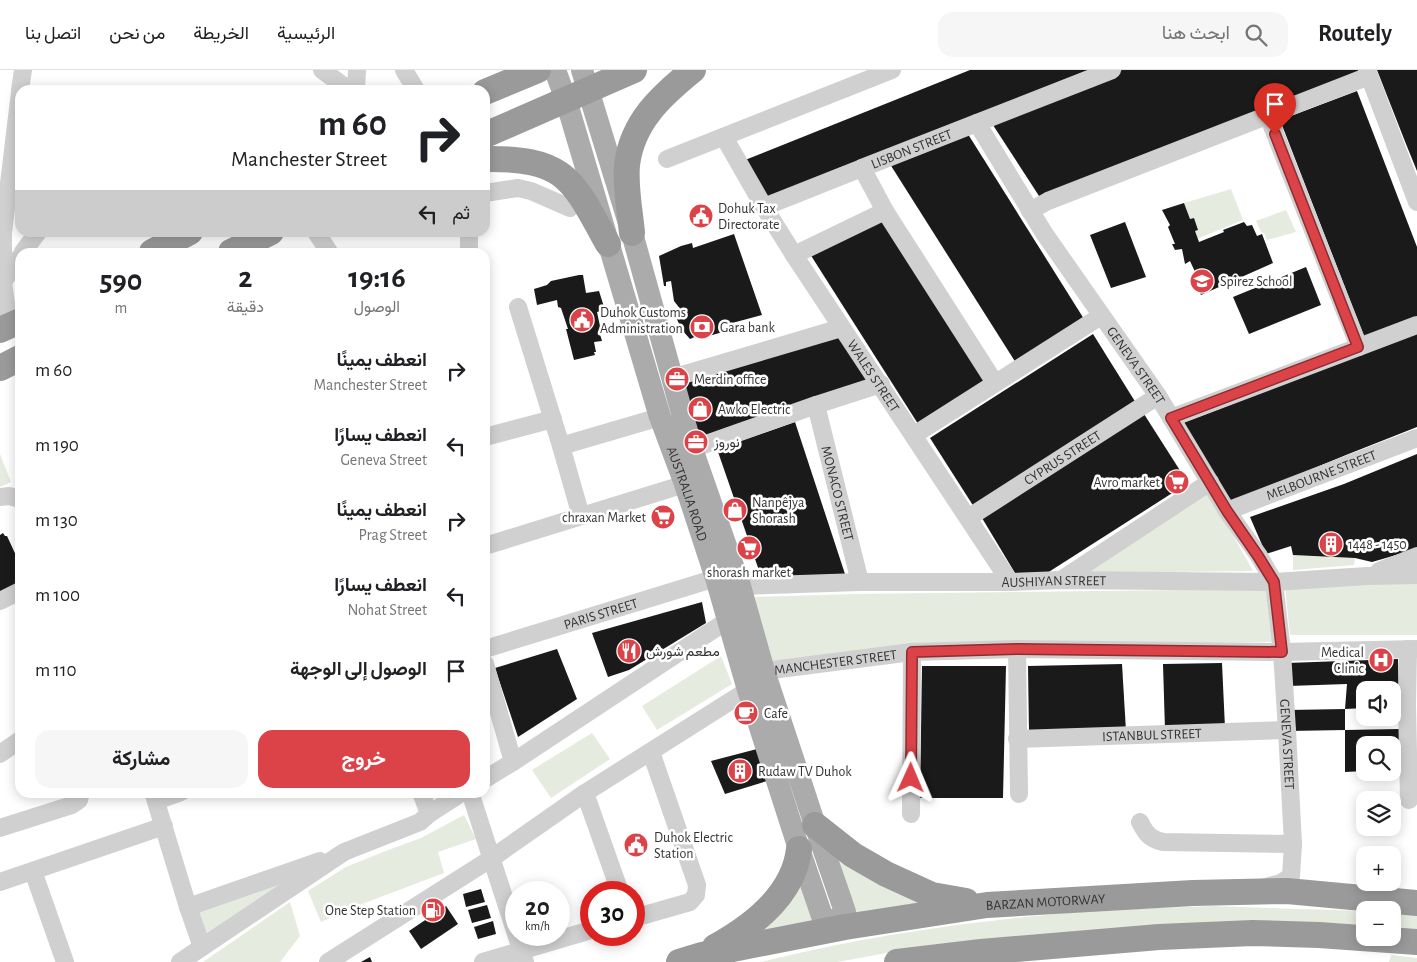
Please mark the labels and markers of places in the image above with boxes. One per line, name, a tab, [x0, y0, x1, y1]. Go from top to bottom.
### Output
pin	[1254, 83, 1296, 134]
place label: Dohuk Tax Directorate	[718, 202, 779, 232]
public building icon: Dohuk Tax Directorate	[688, 203, 714, 229]
school or university icon: Spirez School	[1189, 268, 1215, 294]
place label: Spirez School	[1220, 275, 1292, 289]
place label: Duhok Customs Administration	[600, 306, 686, 336]
public building icon: Duhok Customs Administration	[569, 307, 595, 333]
bank icon: Gara bank	[689, 314, 715, 340]
place label: Gara bank	[720, 321, 775, 335]
office icon: Merdin office	[664, 366, 690, 392]
place label: Merdin office	[694, 373, 766, 387]
shop icon: Awko Electric	[687, 396, 713, 422]
place label: Awko Electric	[718, 403, 791, 417]
office icon: نوروز	[683, 429, 709, 455]
place label: نوروز	[713, 436, 740, 451]
supermarket icon: Avro market	[1164, 469, 1190, 495]
place label: Avro market	[1093, 476, 1161, 490]
place label: Nanpêjya Shorash	[752, 496, 805, 526]
shop icon: Nanpêjya Shorash	[722, 497, 748, 523]
supermarket icon: chraxan Market	[650, 504, 676, 530]
place label: chraxan Market	[562, 511, 647, 525]
building icon: 1448 - 1450	[1318, 531, 1344, 557]
supermarket icon: shorash market	[736, 535, 762, 561]
place label: 1448 - 1450	[1348, 538, 1407, 552]
place label: shorash market	[707, 566, 792, 580]
restaurant icon: مطعم شورش	[616, 638, 642, 664]
place label: مطعم شورش	[646, 645, 720, 660]
place label: Medical Clinic	[1321, 646, 1365, 676]
hospital icon: Medical Clinic	[1368, 647, 1394, 673]
cafe icon: Cafe	[733, 700, 759, 726]
place label: Cafe	[764, 707, 788, 721]
building icon: Rudaw TV Duhok	[727, 758, 753, 784]
place label: Rudaw TV Duhok	[758, 765, 852, 779]
place label: Duhok Electric Station	[654, 831, 733, 861]
public building icon: Duhok Electric Station	[623, 832, 649, 858]
fuel station icon: One Step Station	[420, 897, 446, 923]
place label: One Step Station	[325, 904, 416, 918]

